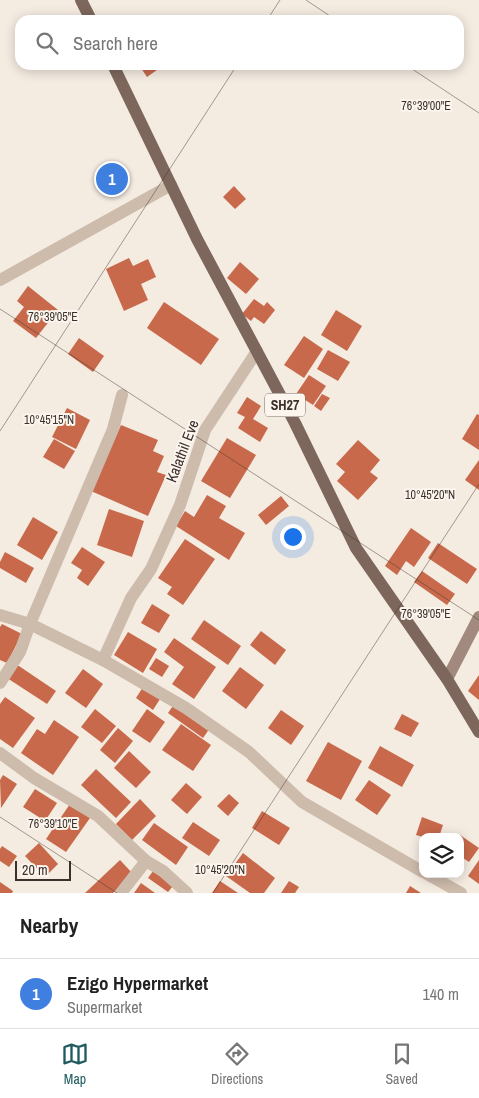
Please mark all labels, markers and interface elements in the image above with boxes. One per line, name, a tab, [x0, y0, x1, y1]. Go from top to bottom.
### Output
search box	[15, 15, 464, 70]
icon: search	[33, 29, 61, 57]
text: Search here	[73, 30, 158, 56]
text: 76°39'00"E	[401, 98, 451, 114]
pin: 1	[96, 160, 128, 198]
text: 76°39'05"E	[28, 309, 78, 325]
road number: SH27	[265, 394, 305, 416]
text: 10°45'15"N	[24, 412, 74, 428]
street label: Kalathil Eve	[160, 416, 204, 485]
text: 10°45'20"N	[405, 487, 455, 503]
your location	[280, 524, 306, 550]
text: 76°39'05"E	[401, 606, 451, 622]
text: 76°39'10"E	[28, 816, 78, 832]
map controls	[419, 833, 464, 878]
button: layers	[419, 833, 464, 878]
scale bar	[15, 858, 71, 881]
text: 20 m	[22, 861, 48, 879]
text: 10°45'20"N	[195, 862, 245, 878]
text: Nearby	[20, 911, 78, 940]
text: Ezigo Hypermarket	[67, 970, 208, 996]
text: 1	[32, 983, 40, 1005]
text: 140 m	[423, 983, 459, 1005]
text: Supermarket	[67, 996, 142, 1018]
tab: Map	[61, 1040, 89, 1088]
tab: Directions	[211, 1040, 263, 1088]
tab: Saved	[385, 1040, 418, 1088]

